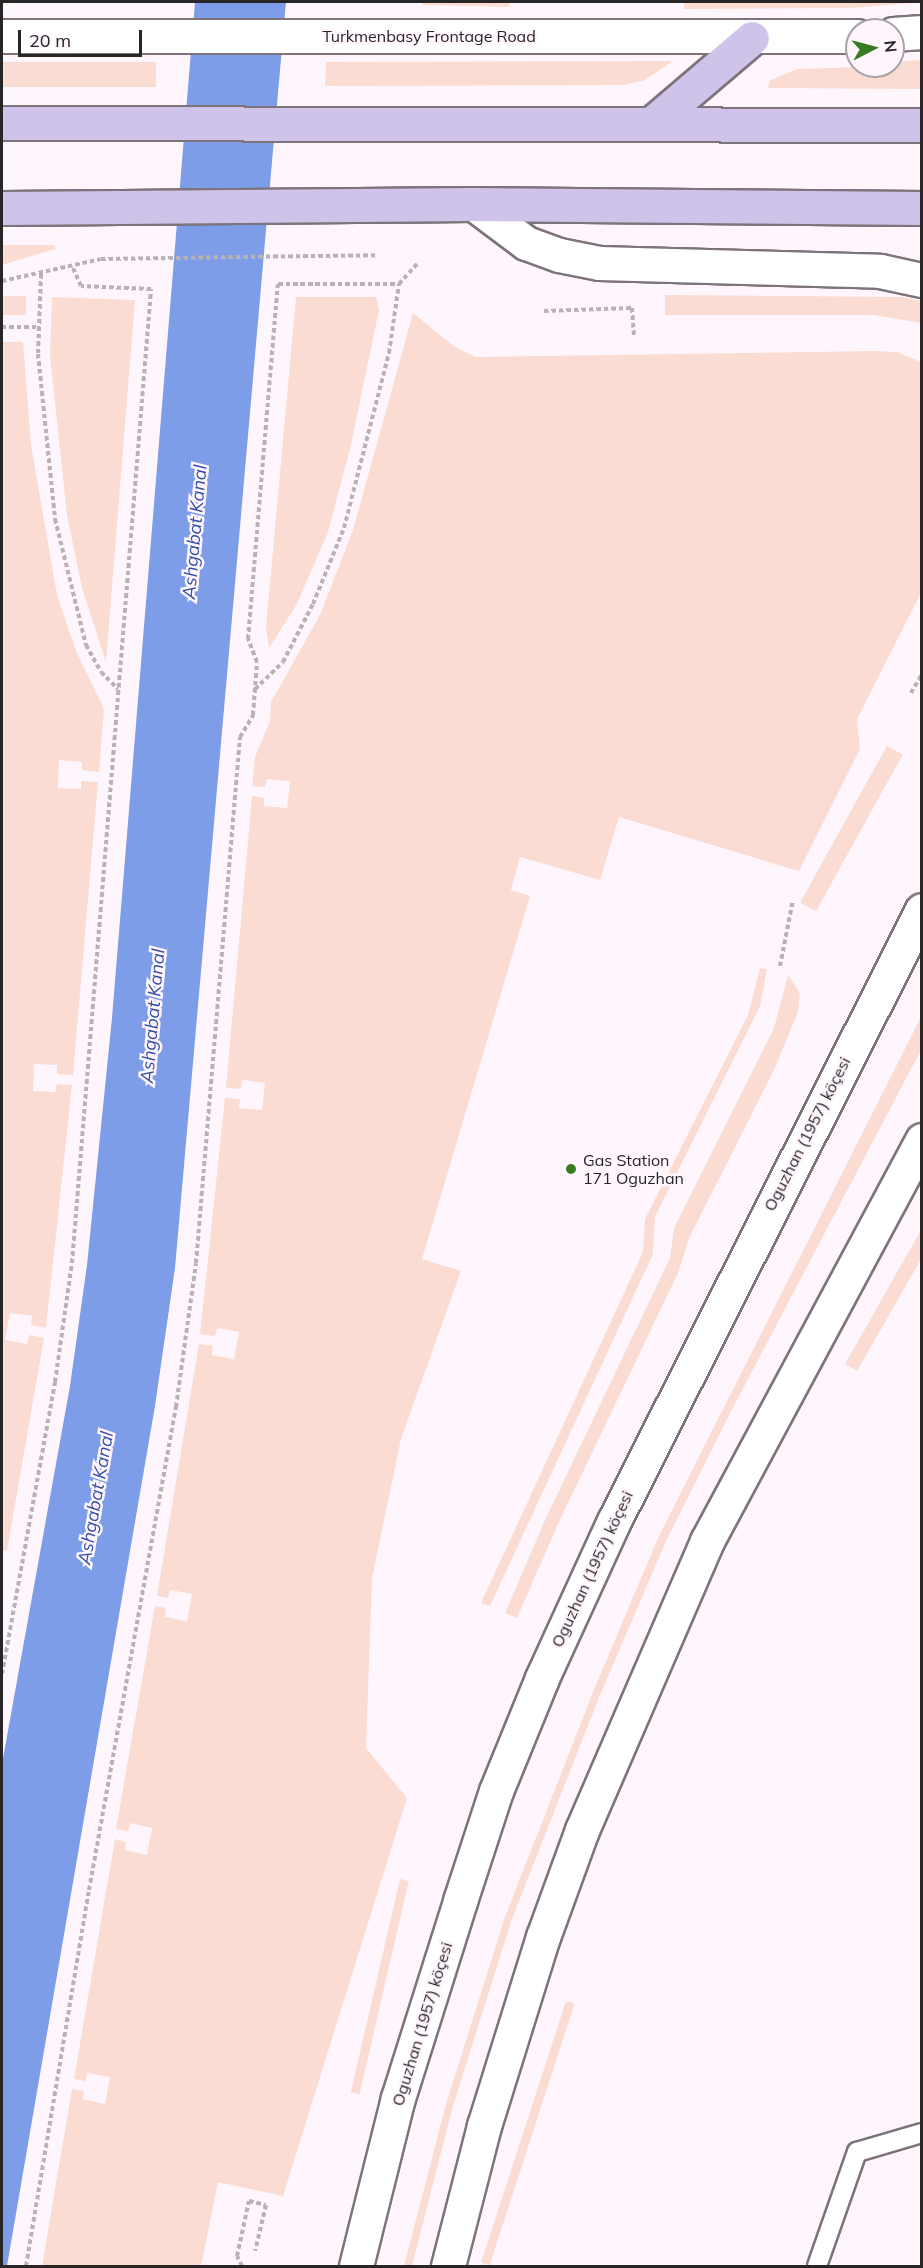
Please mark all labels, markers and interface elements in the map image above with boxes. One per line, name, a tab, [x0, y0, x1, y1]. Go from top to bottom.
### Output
scale bar	[21, 18, 146, 56]
north arrow	[845, 18, 905, 78]
street label: Turkmenbasy Frontage Road	[322, 26, 536, 46]
text: 20 m	[29, 29, 71, 52]
text: N	[880, 39, 901, 53]
water label: Ashgabat Kanal	[178, 464, 212, 600]
water label: Ashgabat Kanal	[136, 948, 170, 1084]
street label: Oguzhan (1957) köçesi	[760, 1054, 854, 1214]
place label: Gas Station 171 Oguzhan	[583, 1150, 684, 1188]
marker: Gas Station 171 Oguzhan	[564, 1162, 578, 1176]
water label: Ashgabat Kanal	[74, 1430, 118, 1566]
street label: Oguzhan (1957) köçesi	[547, 1488, 637, 1650]
street label: Oguzhan (1957) köçesi	[388, 1940, 456, 2108]

